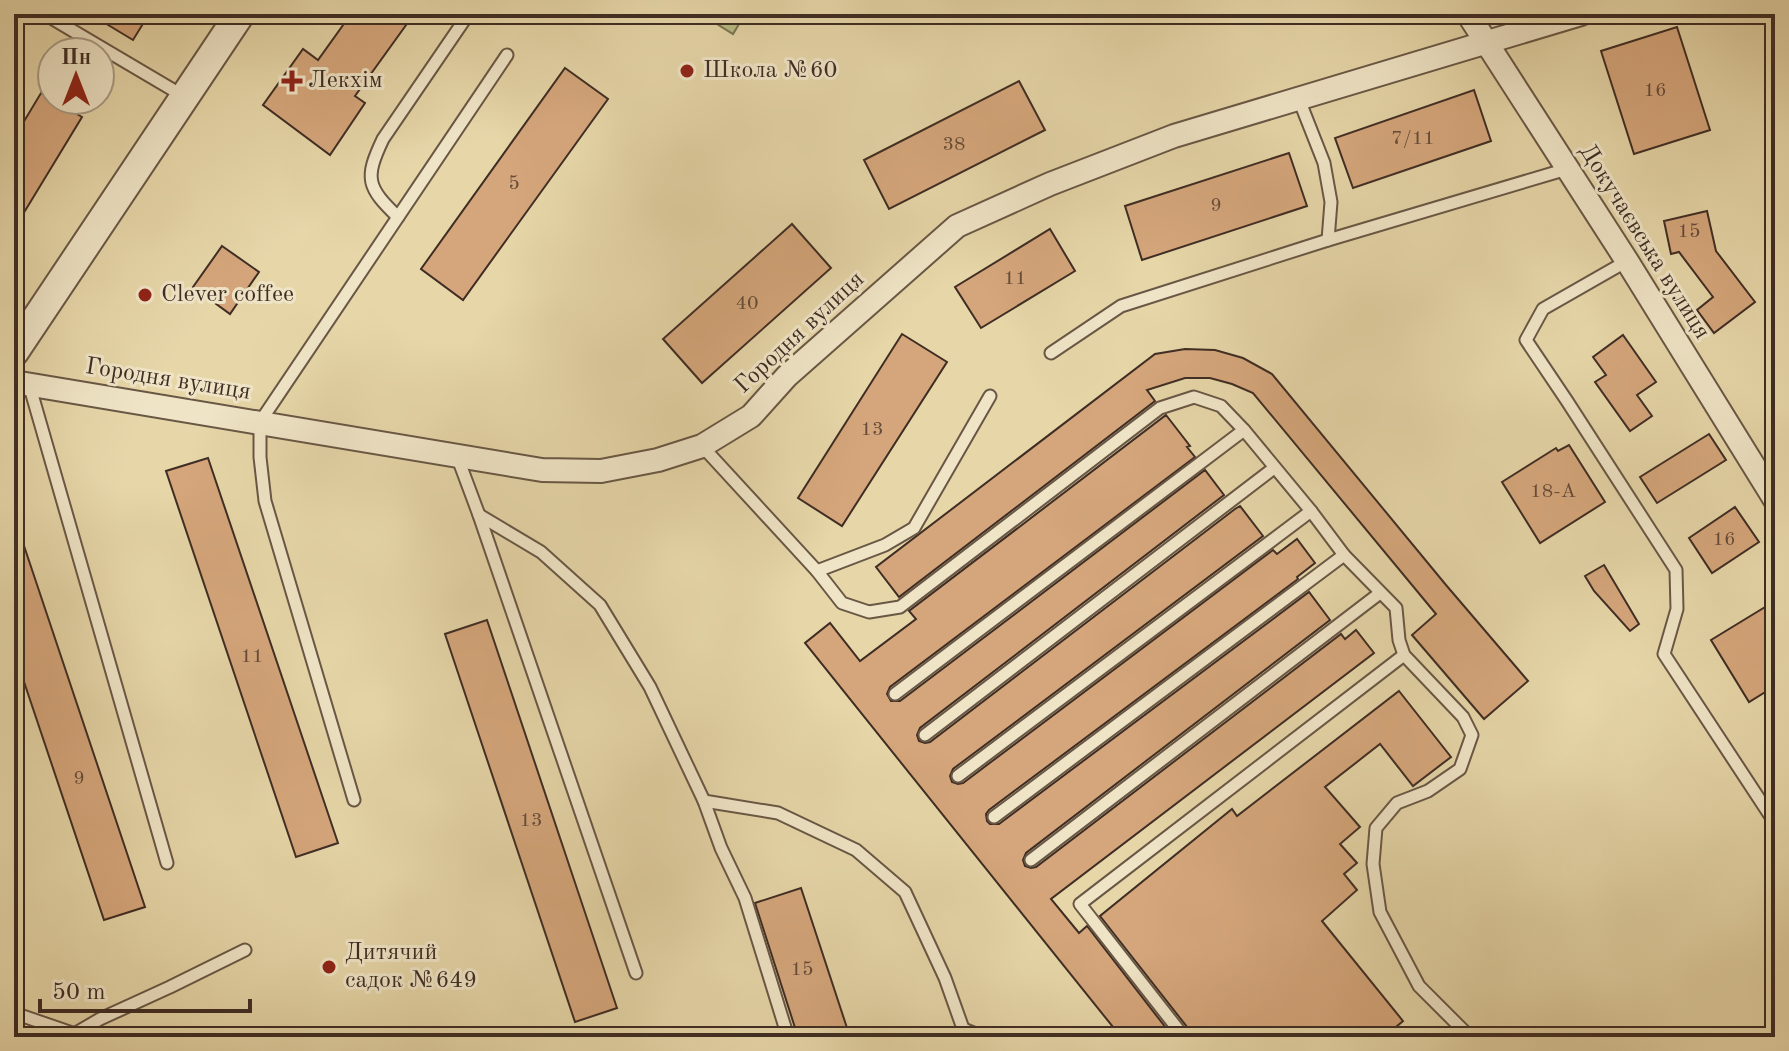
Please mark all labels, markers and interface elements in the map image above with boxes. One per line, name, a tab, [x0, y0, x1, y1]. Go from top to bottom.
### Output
north arrow	[36, 36, 116, 116]
text: Пн	[61, 47, 91, 69]
place label: Школа №60	[703, 59, 838, 83]
marker: Школа №60	[678, 62, 696, 80]
place label: Лекхім	[308, 69, 383, 93]
marker: Лекхім	[283, 72, 301, 90]
house number: 16	[1643, 81, 1667, 101]
house number: 7/11	[1391, 129, 1435, 149]
house number: 38	[942, 135, 966, 155]
street label: Докучаєвська вулиця	[1574, 140, 1714, 344]
house number: 5	[508, 174, 520, 194]
house number: 9	[1210, 196, 1222, 216]
house number: 15	[1677, 222, 1701, 242]
street label: Городня вулиця	[731, 267, 869, 399]
house number: 11	[1003, 269, 1027, 289]
place label: Clever coffee	[161, 283, 294, 307]
marker: Clever coffee	[136, 286, 154, 304]
house number: 40	[735, 294, 759, 314]
street label: Городня вулиця	[84, 355, 252, 405]
house number: 13	[860, 420, 884, 440]
house number: 18-А	[1530, 482, 1576, 502]
house number: 16	[1712, 530, 1736, 550]
house number: 11	[240, 647, 264, 667]
house number: 9	[73, 769, 85, 789]
house number: 13	[519, 811, 543, 831]
place label: Дитячий садок №649	[345, 941, 477, 993]
marker: Дитячий садок №649	[320, 958, 338, 976]
house number: 15	[790, 960, 814, 980]
scale bar	[40, 963, 250, 1013]
text: 50 m	[52, 981, 106, 1005]

